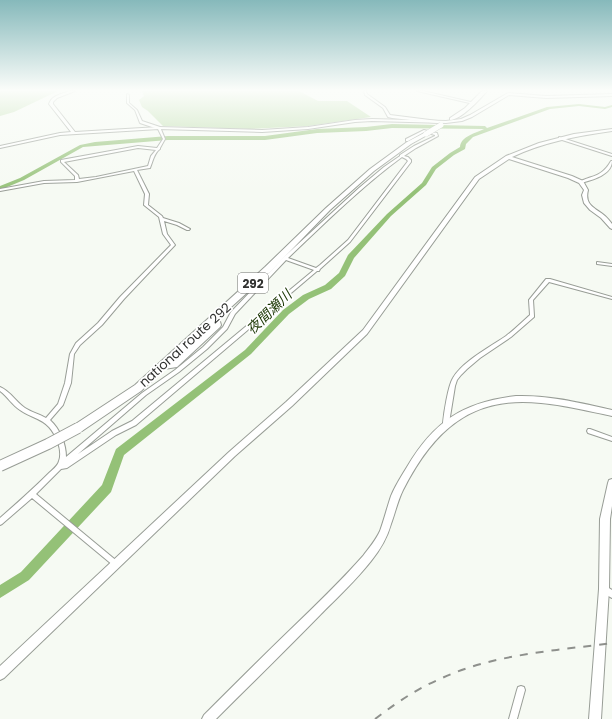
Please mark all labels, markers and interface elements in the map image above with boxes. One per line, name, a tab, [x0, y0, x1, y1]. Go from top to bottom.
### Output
road number: 292	[238, 273, 268, 293]
water label: 夜間瀬川	[242, 284, 298, 339]
street label: national route 292	[135, 298, 235, 392]

